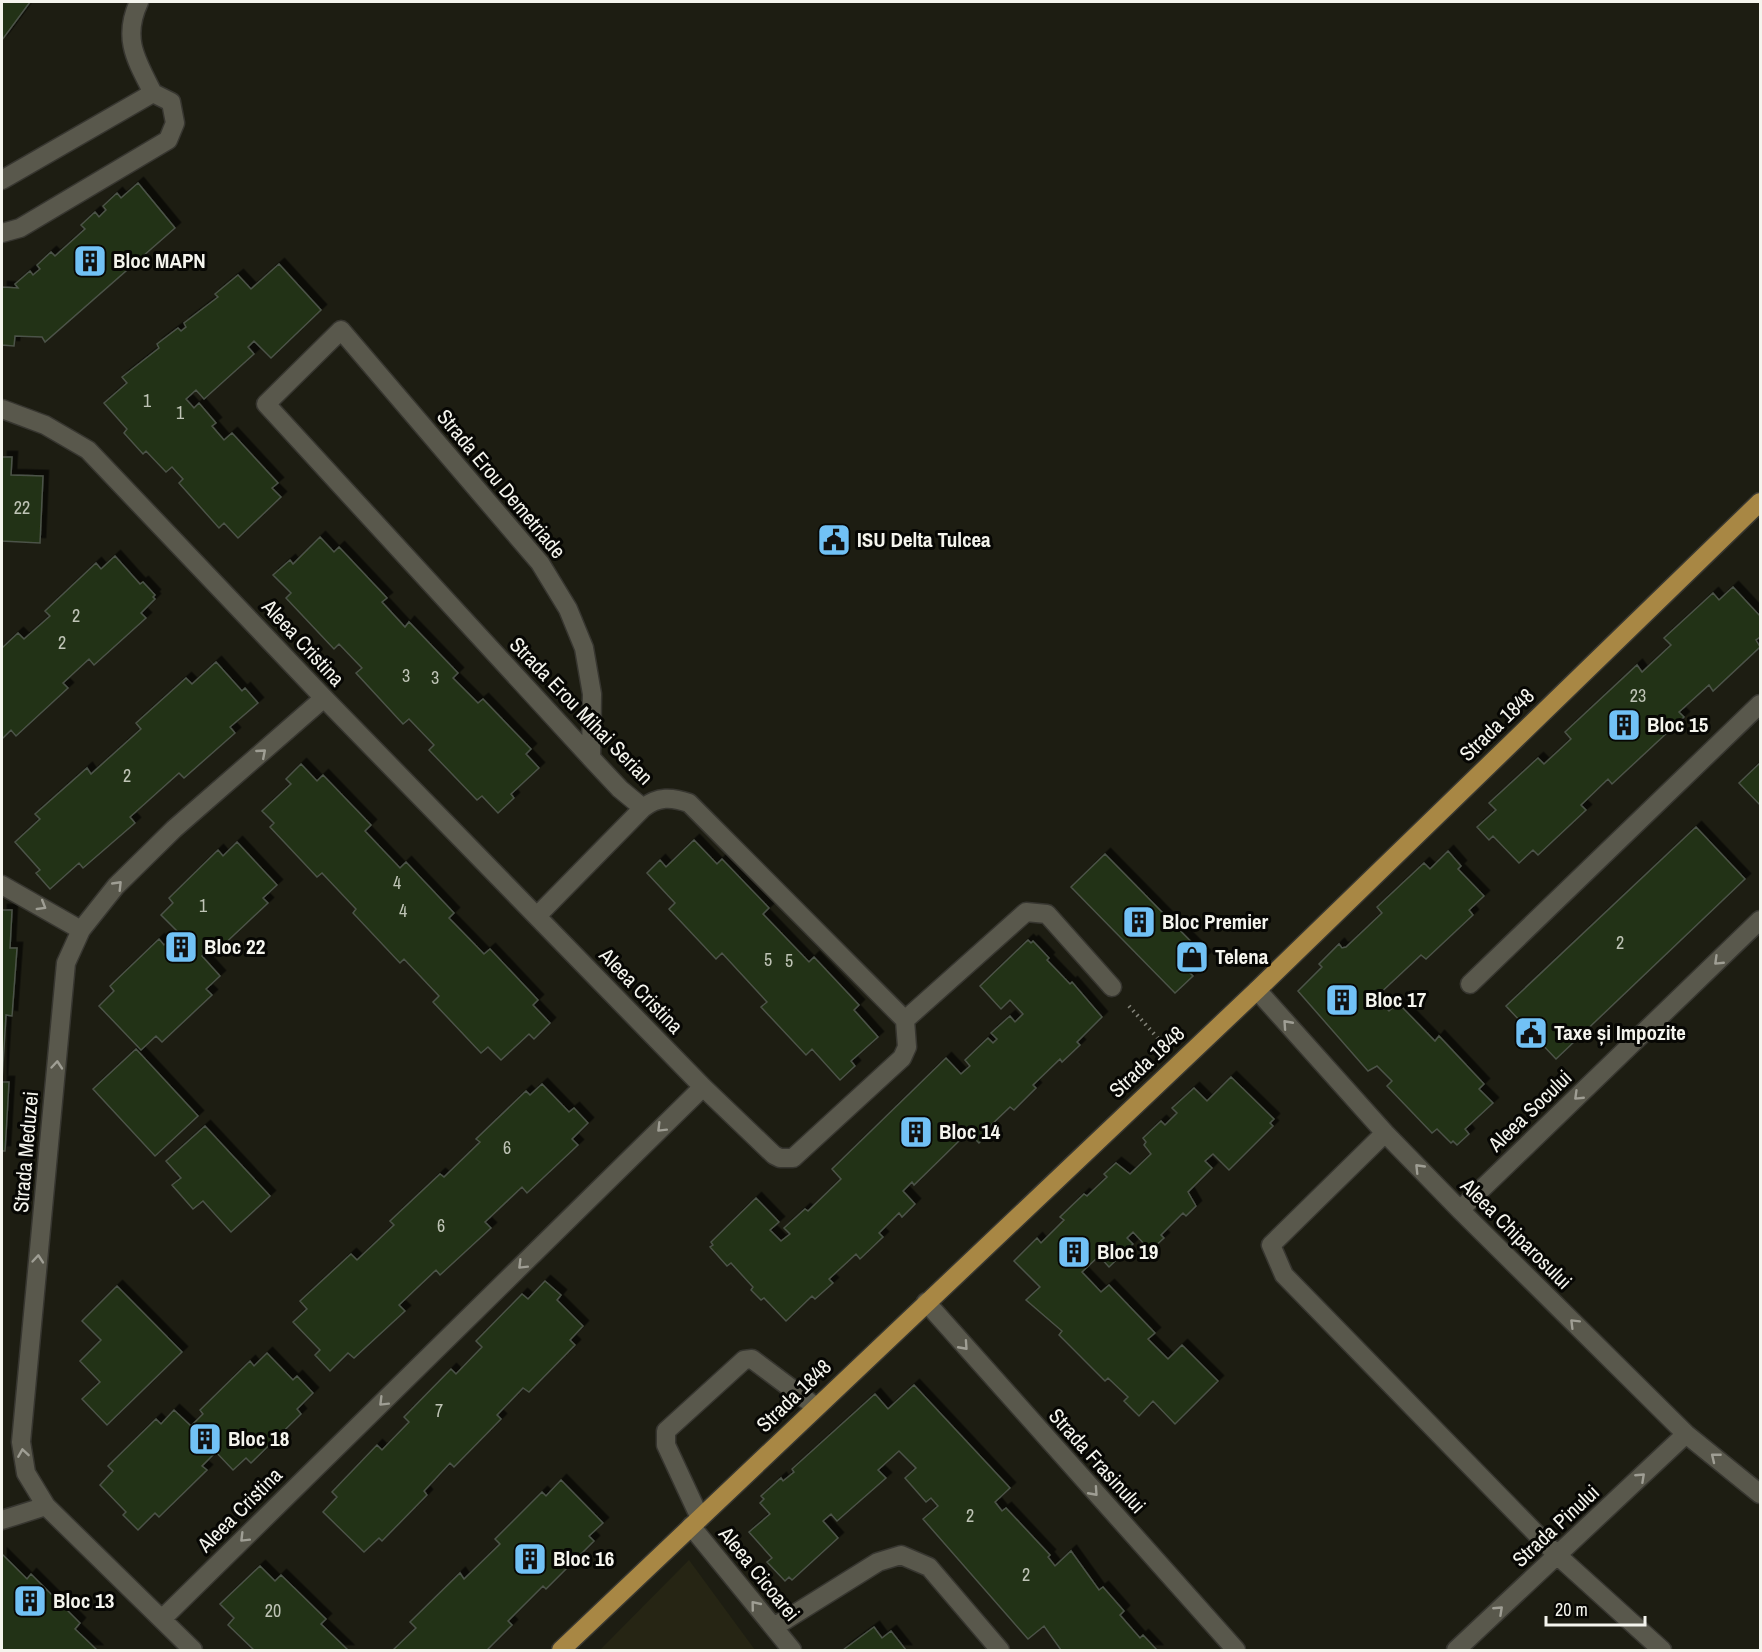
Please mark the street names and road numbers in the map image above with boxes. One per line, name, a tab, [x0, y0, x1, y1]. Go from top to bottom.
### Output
street label: Strada Erou Demetriade	[430, 403, 572, 564]
street label: Aleea Cristina	[255, 592, 351, 693]
street label: Strada Erou Mihai Serian	[503, 630, 660, 791]
street label: Strada 1848	[1453, 682, 1540, 768]
street label: Aleea Cristina	[592, 941, 690, 1040]
street label: Strada 1848	[1102, 1019, 1191, 1104]
street label: Aleea Socului	[1481, 1063, 1578, 1159]
street label: Strada Meduzei	[6, 1090, 45, 1214]
street label: Aleea Chiparosului	[1454, 1171, 1578, 1296]
street label: Strada 1848	[750, 1353, 837, 1439]
street label: Strada Frasinului	[1042, 1402, 1152, 1519]
street label: Aleea Cristina	[190, 1461, 289, 1559]
street label: Strada Pinului	[1506, 1478, 1605, 1573]
street label: Aleea Cicoarei	[712, 1520, 806, 1627]

